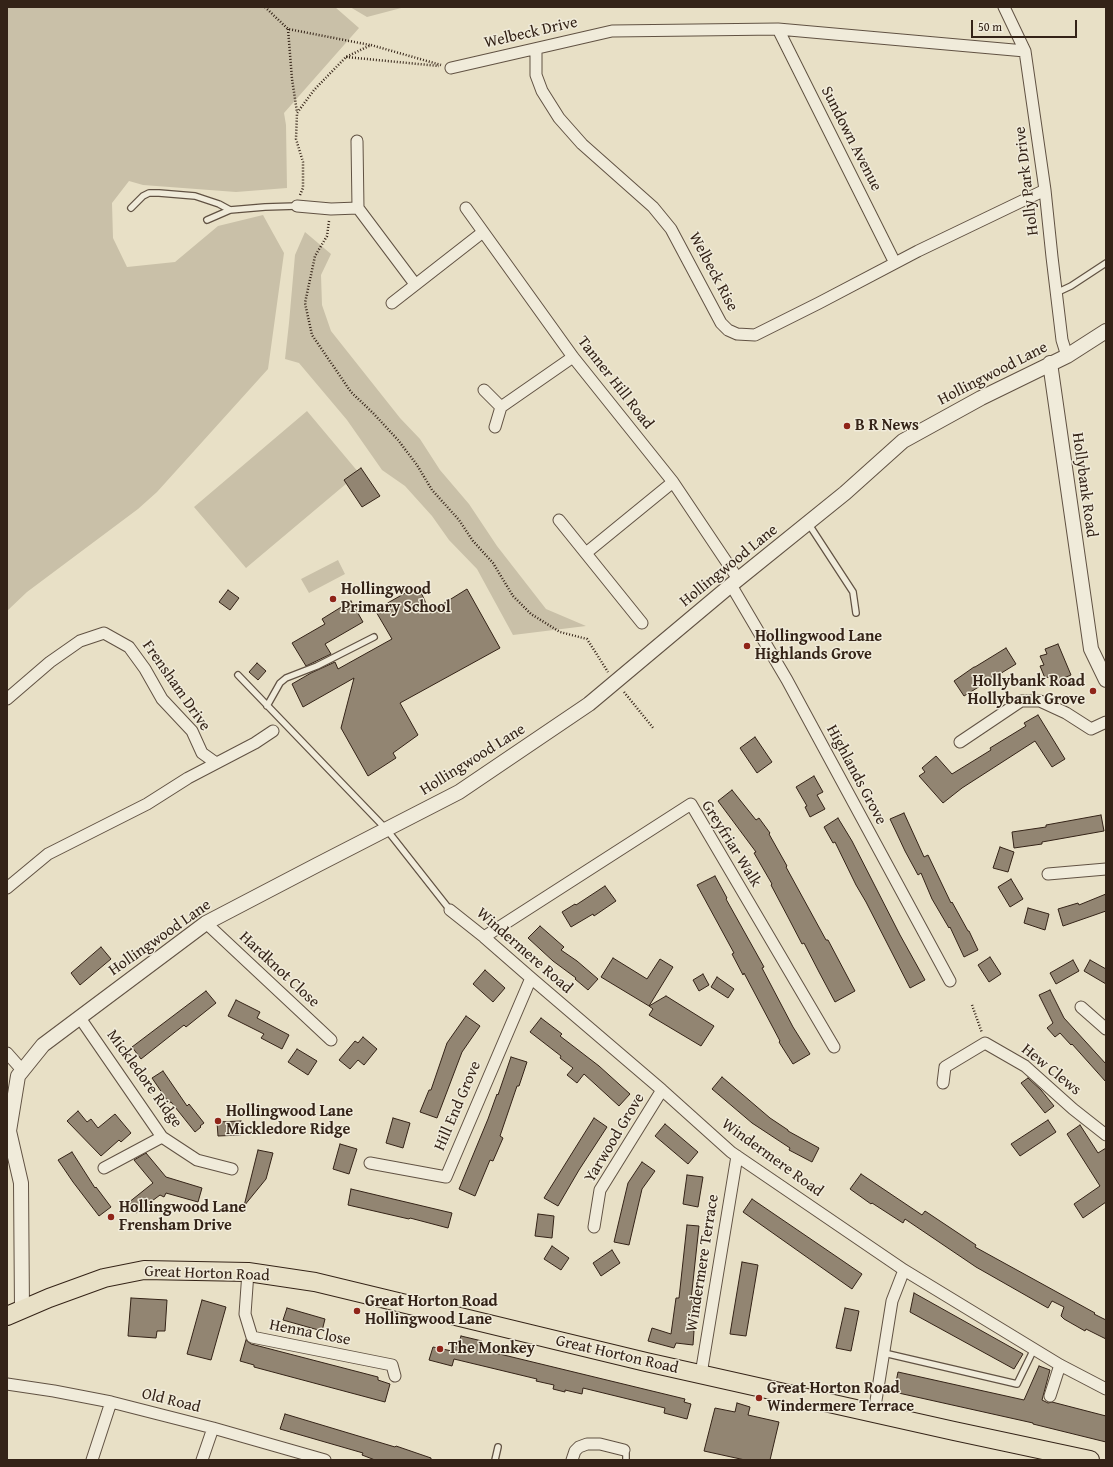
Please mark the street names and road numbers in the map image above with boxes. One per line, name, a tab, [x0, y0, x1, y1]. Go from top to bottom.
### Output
street label: Welbeck Drive	[482, 13, 580, 53]
street label: Sundown Avenue	[816, 83, 886, 195]
street label: Holly Park Drive	[1011, 125, 1043, 237]
street label: Welbeck Rise	[684, 229, 742, 315]
street label: Tanner Hill Road	[573, 333, 657, 433]
street label: Hollingwood Lane	[935, 338, 1051, 410]
street label: Hollybank Road	[1067, 431, 1101, 539]
street label: Hollingwood Lane	[676, 521, 782, 611]
street label: Frensham Drive	[138, 637, 214, 735]
street label: Hollingwood Lane	[417, 720, 529, 800]
street label: Highlands Grove	[822, 722, 890, 828]
street label: Greyfriar Walk	[697, 797, 765, 891]
street label: Hollingwood Lane	[105, 896, 215, 980]
street label: Windermere Road	[472, 904, 576, 998]
street label: Hardknot Close	[235, 928, 323, 1012]
street label: Mickledore Ridge	[102, 1026, 186, 1132]
street label: Hew Clews	[1017, 1040, 1085, 1100]
street label: Hill End Grove	[431, 1058, 485, 1154]
street label: Yarwood Grove	[581, 1090, 649, 1186]
street label: Windermere Road	[717, 1115, 827, 1201]
street label: Windermere Terrace	[683, 1193, 723, 1333]
street label: Great Horton Road	[144, 1262, 270, 1286]
street label: Henna Close	[268, 1316, 352, 1350]
street label: Great Horton Road	[554, 1332, 680, 1378]
street label: Old Road	[140, 1384, 202, 1418]

